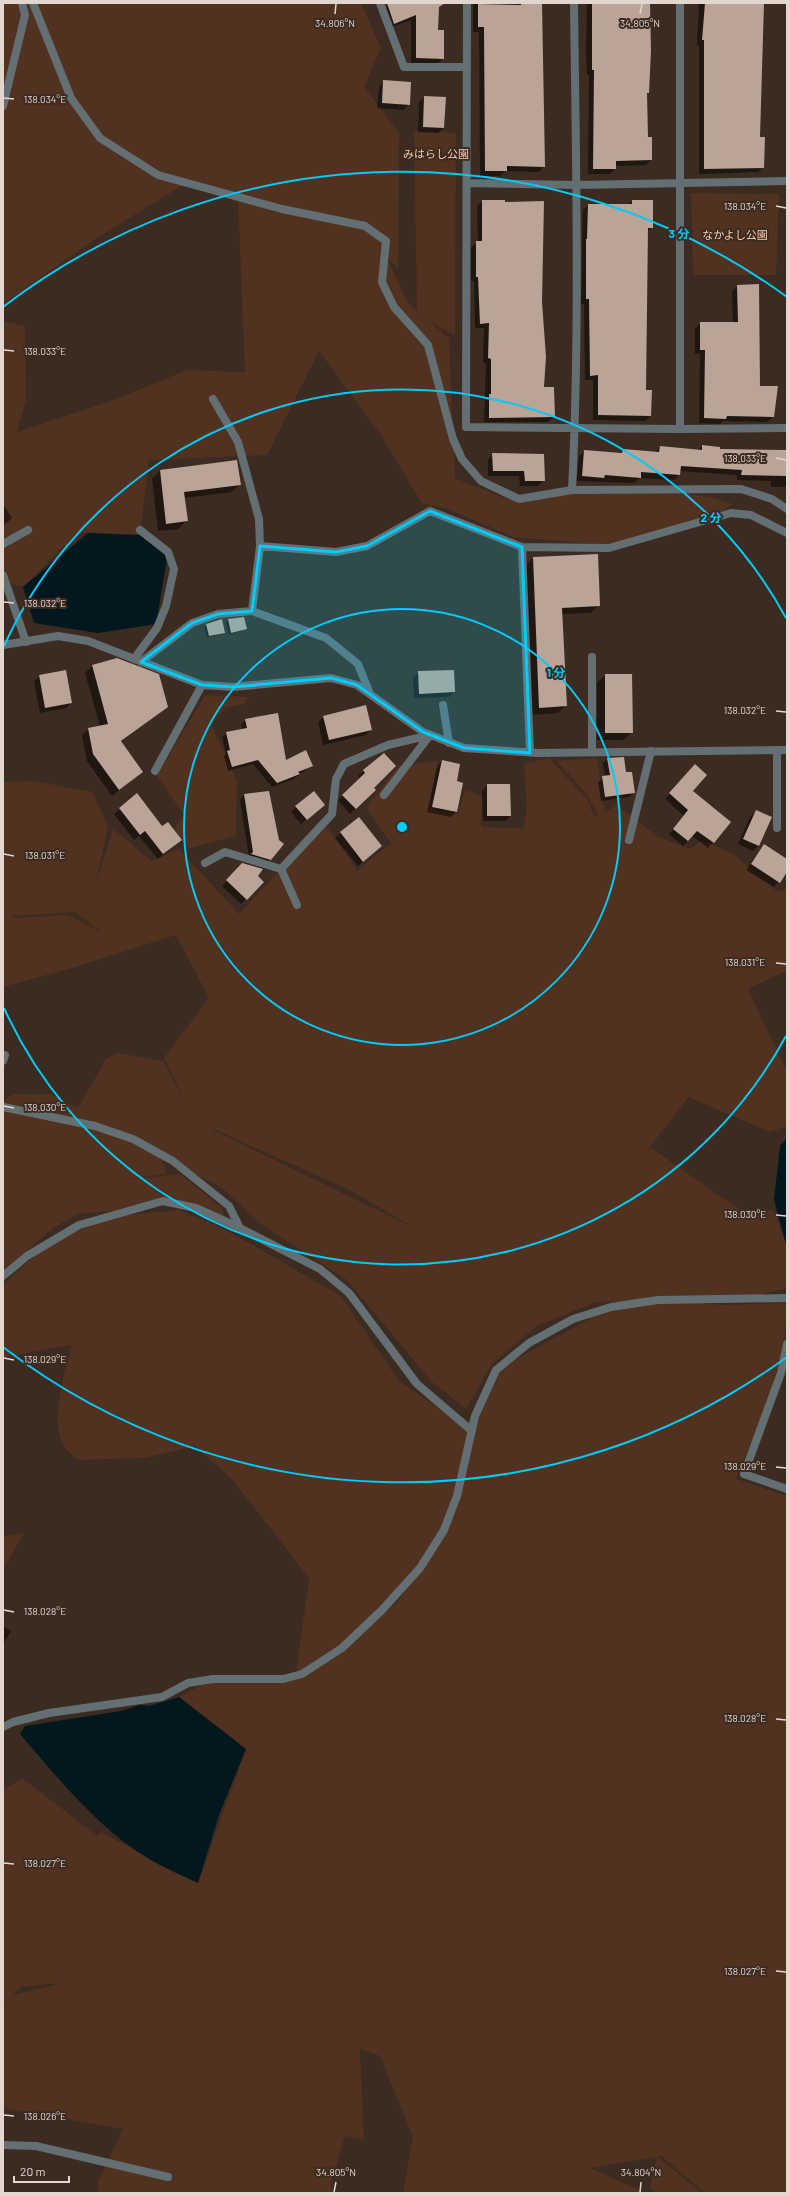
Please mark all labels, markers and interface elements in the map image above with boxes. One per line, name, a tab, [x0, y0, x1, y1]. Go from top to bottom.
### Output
text: 34.806°N	[315, 17, 355, 29]
text: 34.805°N	[620, 17, 660, 29]
text: 138.034°E	[24, 93, 66, 105]
park label: みはらし公園	[403, 147, 469, 160]
text: 138.034°E	[724, 200, 766, 212]
text: 3 分	[669, 226, 689, 240]
park label: なかよし公園	[702, 228, 768, 241]
text: 138.033°E	[24, 345, 66, 357]
text: 138.033°E	[724, 452, 766, 464]
text: 2 分	[700, 510, 722, 524]
text: 138.032°E	[24, 597, 66, 609]
text: 1 分	[547, 665, 565, 679]
text: 138.032°E	[724, 704, 766, 716]
centre of rings	[395, 820, 409, 834]
text: 138.031°E	[25, 849, 65, 861]
text: 138.031°E	[725, 956, 765, 968]
text: 138.030°E	[24, 1101, 66, 1113]
text: 138.030°E	[724, 1208, 766, 1220]
text: 138.029°E	[24, 1353, 66, 1365]
text: 138.029°E	[724, 1460, 766, 1472]
text: 138.028°E	[24, 1605, 66, 1617]
text: 138.028°E	[724, 1712, 766, 1724]
text: 138.027°E	[24, 1857, 66, 1869]
text: 138.027°E	[724, 1965, 766, 1977]
text: 138.026°E	[24, 2110, 66, 2122]
scale bar	[14, 2158, 69, 2184]
text: 20 m	[20, 2164, 46, 2178]
text: 34.805°N	[316, 2166, 356, 2178]
text: 34.804°N	[621, 2166, 661, 2178]

